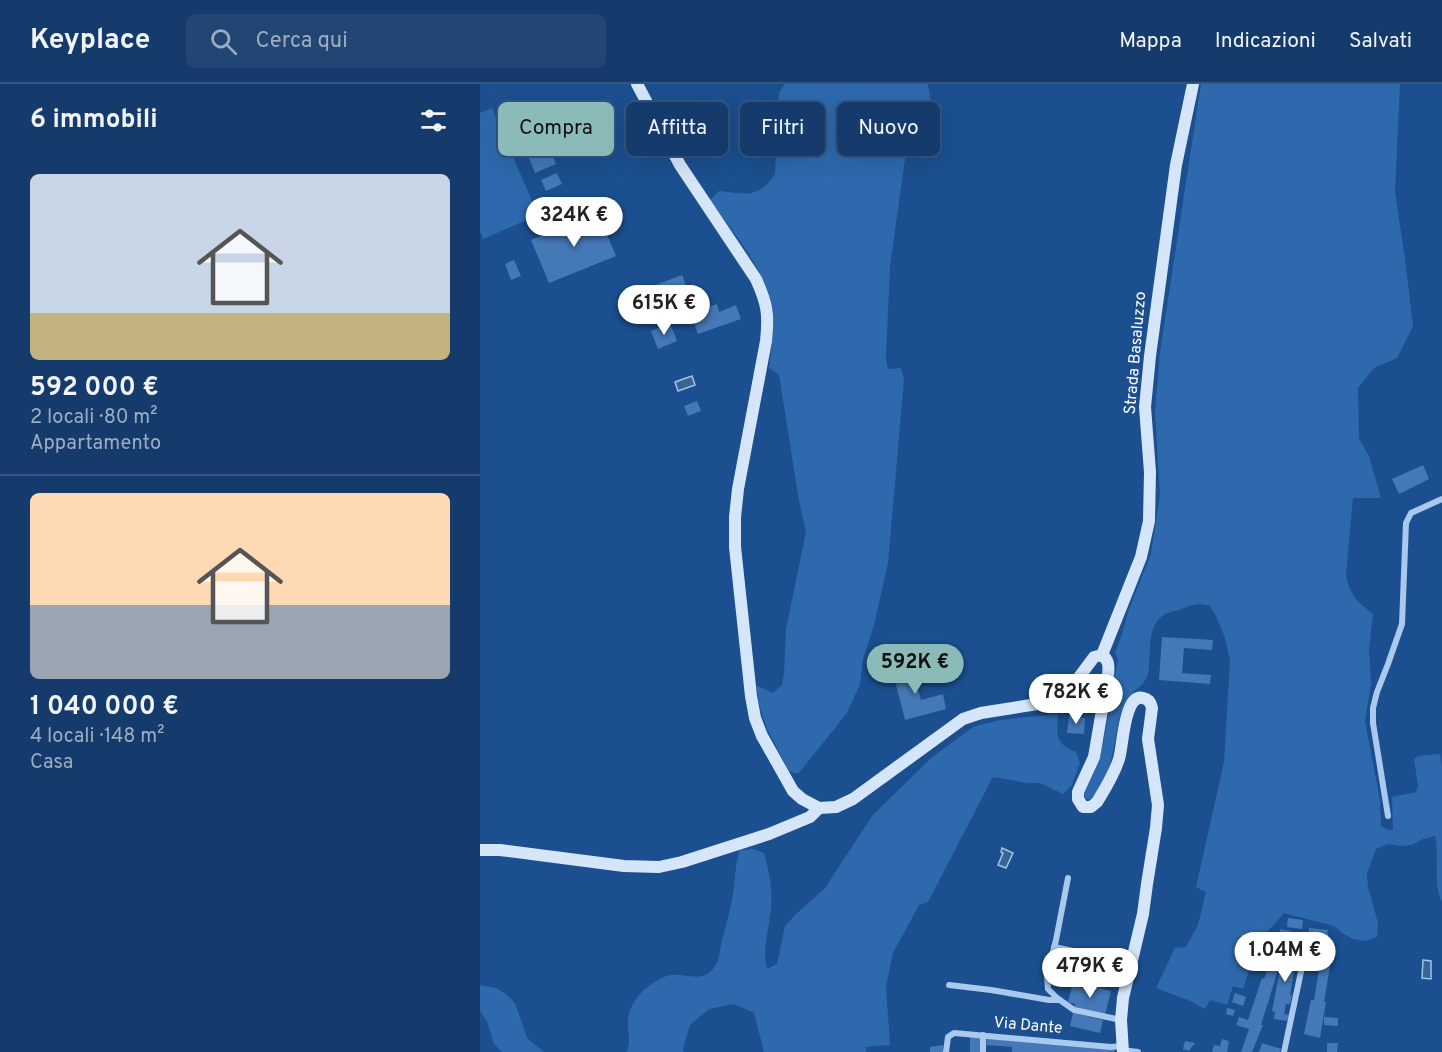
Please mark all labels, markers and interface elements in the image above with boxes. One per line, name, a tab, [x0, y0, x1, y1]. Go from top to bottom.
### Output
search box	[186, 14, 606, 68]
text: Keyplace	[30, 23, 150, 59]
icon: search	[207, 25, 240, 58]
text: Cerca qui	[255, 28, 348, 55]
text: Mappa	[1119, 28, 1182, 55]
text: Indicazioni	[1215, 28, 1316, 55]
text: Salvati	[1349, 28, 1412, 55]
chip: Compra	[498, 102, 614, 156]
chip: Affitta	[626, 102, 728, 156]
chip: Filtri	[740, 102, 825, 156]
chip: Nuovo	[837, 102, 940, 156]
text: 6 immobili	[30, 104, 158, 137]
icon: filters	[417, 104, 450, 137]
pin: 324K €	[525, 197, 623, 248]
text: 324K €	[540, 203, 608, 229]
icon: home	[186, 213, 294, 321]
pin: 615K €	[615, 285, 713, 336]
text: 615K €	[632, 291, 696, 317]
street label: Strada Basaluzzo	[1121, 291, 1151, 415]
text: 592 000 €	[30, 372, 159, 405]
text: 2 locali · 80 m²	[30, 405, 157, 431]
text: Appartamento	[30, 431, 161, 457]
icon: home	[186, 532, 294, 640]
pin: 592K €	[866, 644, 964, 695]
text: 592K €	[881, 650, 949, 676]
pin: 782K €	[1027, 674, 1125, 725]
text: 782K €	[1043, 680, 1109, 706]
text: 1 040 000 €	[30, 691, 179, 724]
text: 4 locali · 148 m²	[30, 724, 164, 750]
text: Casa	[30, 750, 73, 776]
pin: 1.04M €	[1230, 932, 1340, 983]
text: 1.04M €	[1249, 938, 1321, 964]
pin: 479K €	[1041, 948, 1139, 999]
text: 479K €	[1056, 954, 1124, 980]
street label: Via Dante	[993, 1013, 1063, 1039]

